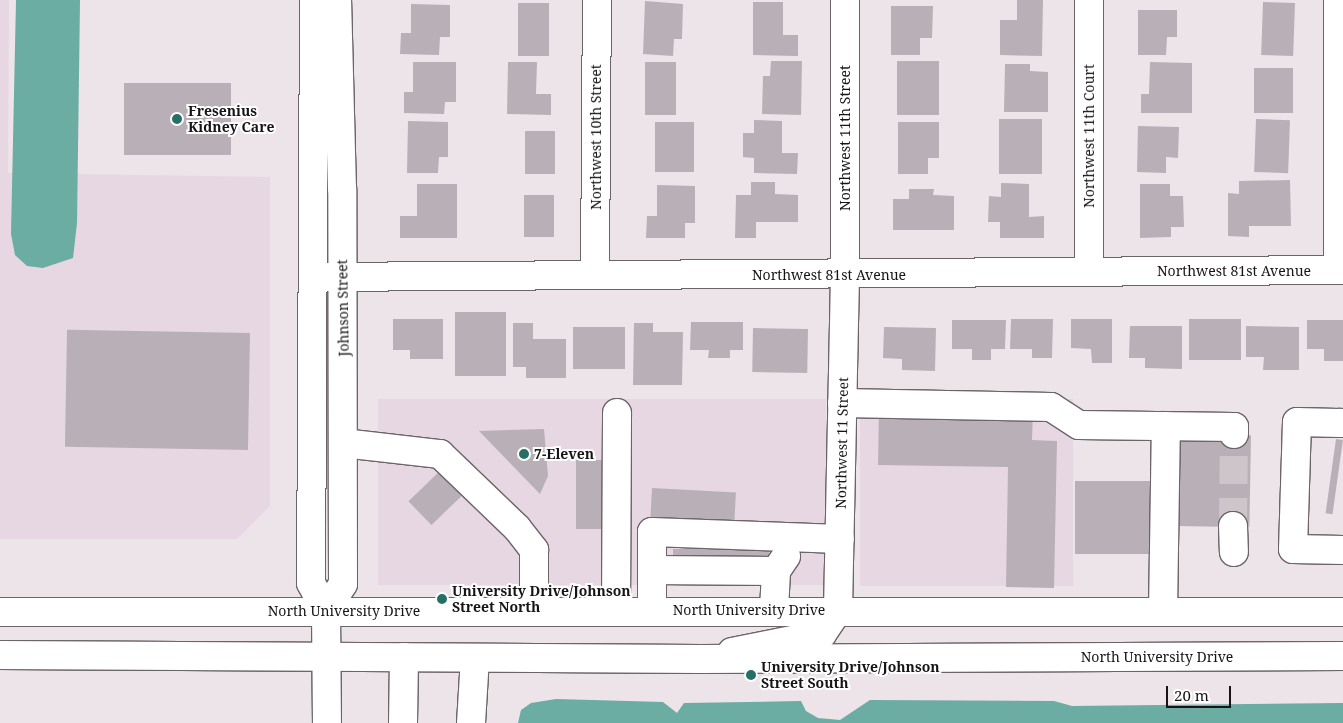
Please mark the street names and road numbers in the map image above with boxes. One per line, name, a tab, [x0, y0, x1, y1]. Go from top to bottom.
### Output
street label: Northwest 10th Street	[588, 64, 604, 210]
street label: Northwest 11th Court	[1081, 64, 1097, 208]
street label: Northwest 11th Street	[837, 65, 853, 211]
street label: Johnson Street	[334, 259, 352, 357]
street label: Northwest 81st Avenue	[1157, 263, 1311, 279]
street label: Northwest 81st Avenue	[752, 267, 906, 283]
street label: Northwest 11 Street	[832, 377, 852, 509]
street label: North University Drive	[673, 602, 825, 618]
street label: North University Drive	[268, 603, 420, 619]
street label: North University Drive	[1081, 649, 1233, 665]

